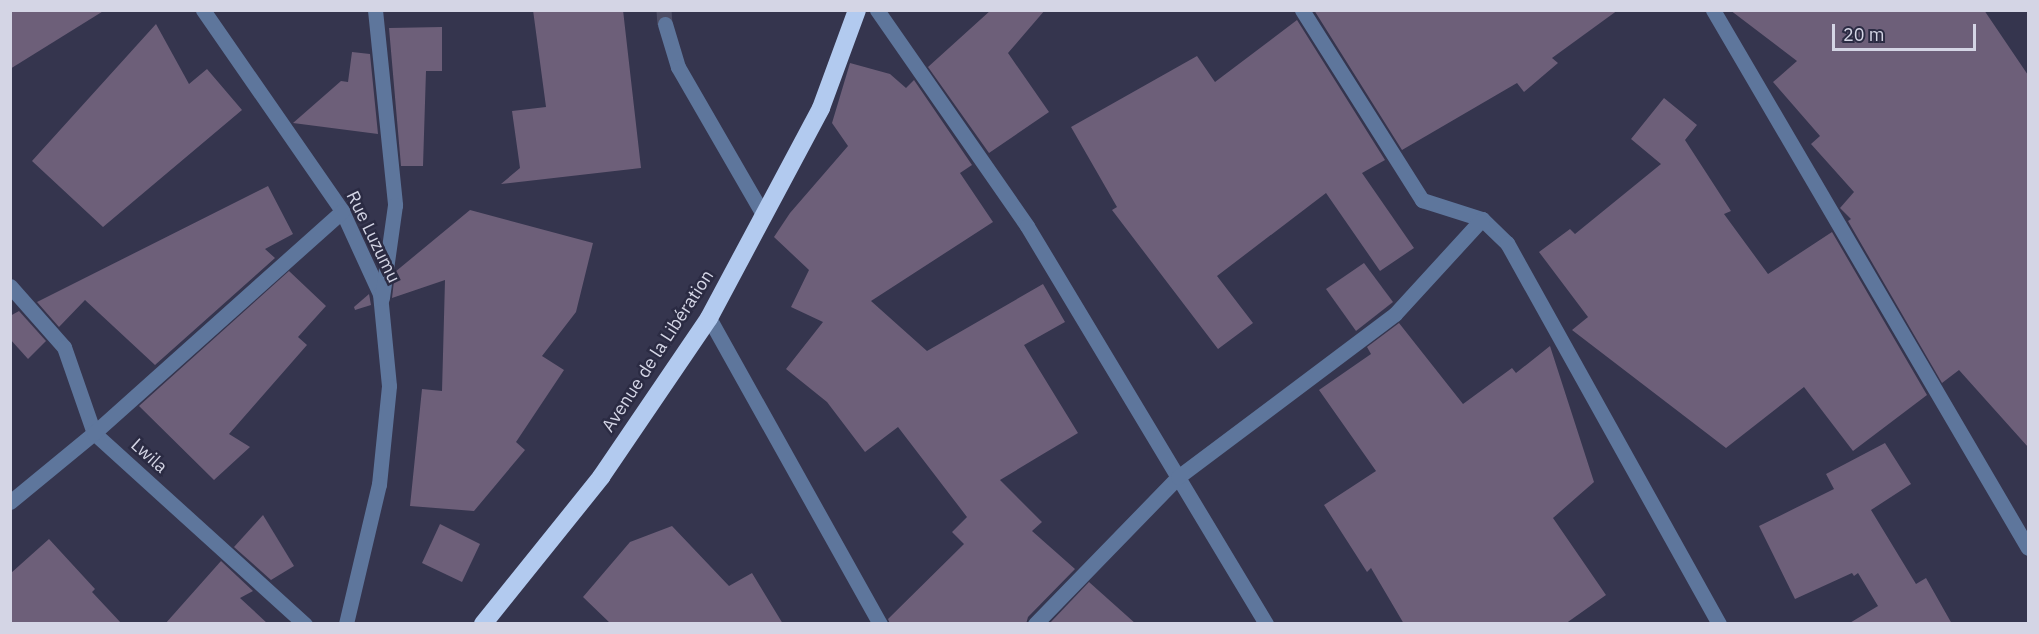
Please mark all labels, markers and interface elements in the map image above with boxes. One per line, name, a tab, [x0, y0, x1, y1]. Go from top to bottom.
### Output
scale bar	[1835, 12, 1979, 50]
text: 20 m	[1843, 23, 1885, 46]
street label: Rue Luzumu	[341, 188, 405, 286]
street label: Avenue de la Libération	[598, 266, 718, 436]
street label: Lwila	[126, 434, 172, 478]

